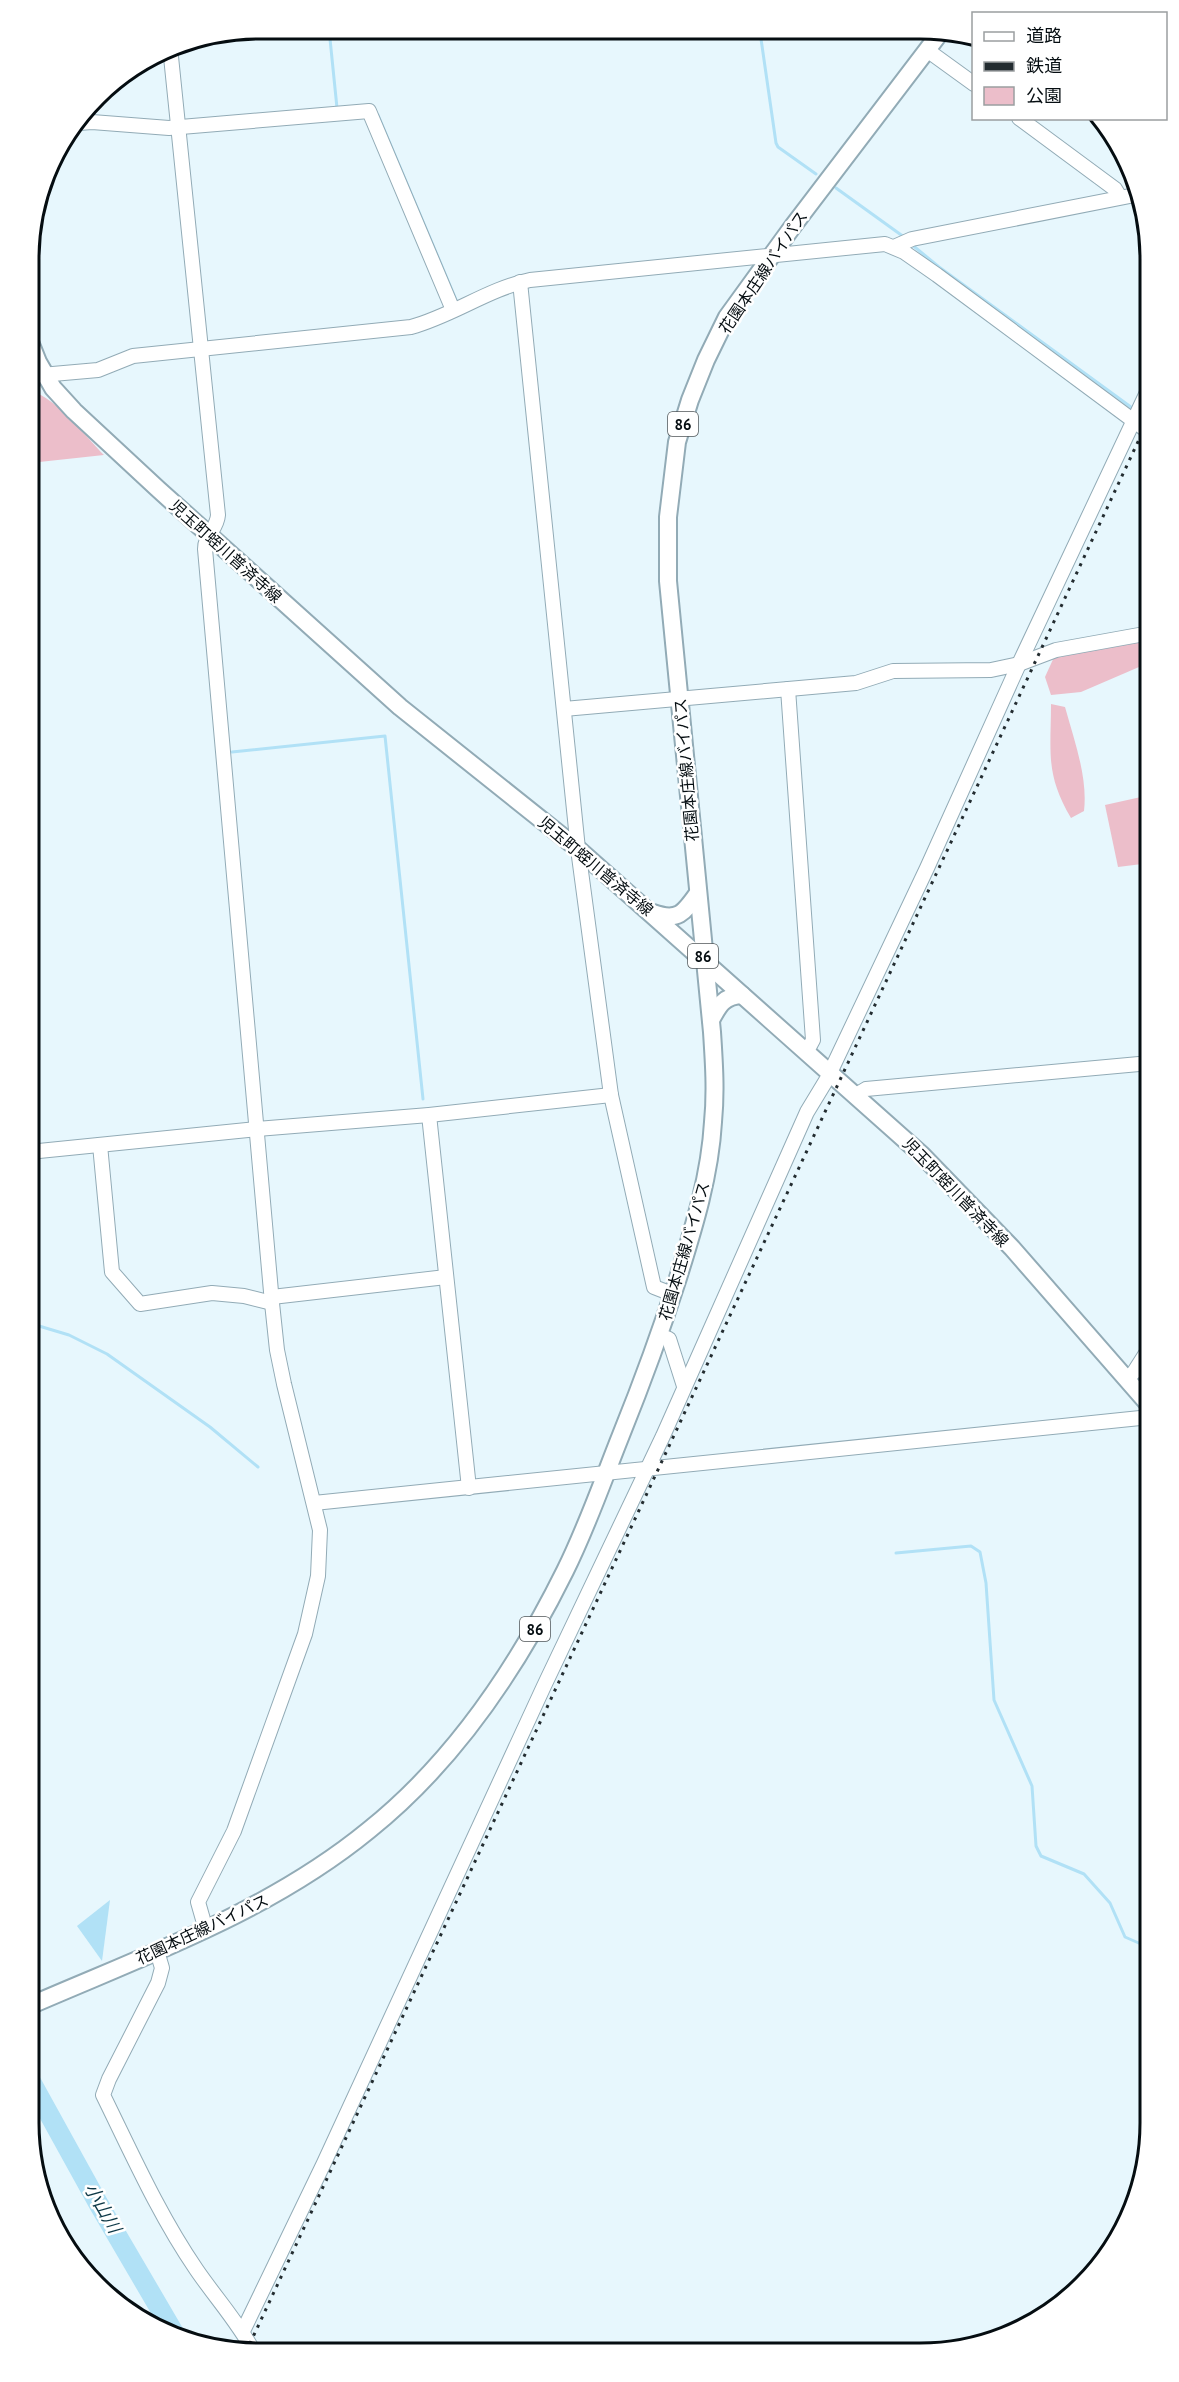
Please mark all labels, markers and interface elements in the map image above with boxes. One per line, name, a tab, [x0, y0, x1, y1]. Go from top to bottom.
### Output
legend	[972, 12, 1167, 120]
text: 道路	[1026, 24, 1062, 47]
text: 鉄道	[1026, 54, 1062, 77]
text: 公園	[1026, 84, 1062, 107]
street label: 花園本庄線バイパス	[715, 207, 811, 337]
road number: 86	[668, 412, 698, 436]
street label: 児玉町蛭川普済寺線	[166, 495, 286, 607]
street label: 花園本庄線バイパス	[670, 698, 702, 842]
street label: 児玉町蛭川普済寺線	[534, 812, 658, 920]
road number: 86	[688, 944, 718, 968]
street label: 児玉町蛭川普済寺線	[899, 1133, 1013, 1251]
street label: 花園本庄線バイパス	[655, 1179, 713, 1323]
road number: 86	[520, 1617, 550, 1641]
street label: 花園本庄線バイパス	[133, 1890, 271, 1968]
water label: 小山川	[80, 2179, 127, 2239]

